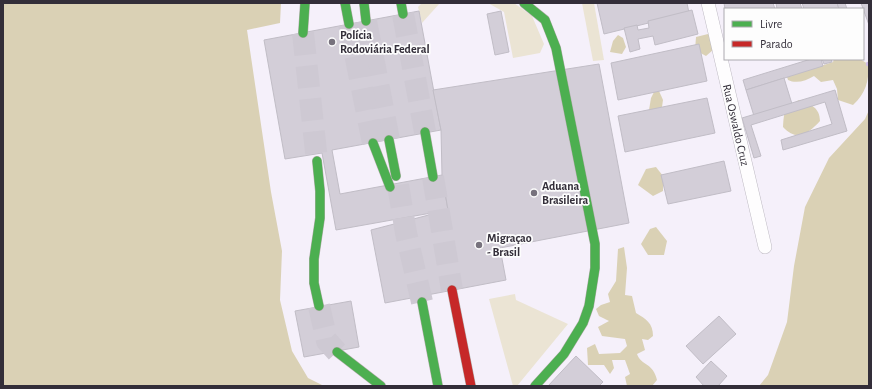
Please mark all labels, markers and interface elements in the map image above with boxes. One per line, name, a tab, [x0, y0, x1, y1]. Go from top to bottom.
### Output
legend	[724, 8, 864, 60]
text: Livre	[760, 18, 782, 30]
place label: Polícia Rodoviária Federal	[340, 29, 430, 55]
marker: Polícia Rodoviária Federal	[327, 37, 337, 47]
text: Parado	[760, 38, 793, 50]
street label: Rua Oswaldo Cruz	[721, 83, 751, 167]
place label: Aduana Brasileira	[542, 180, 588, 206]
marker: Aduana Brasileira	[529, 188, 539, 198]
place label: Migraçao - Brasil	[487, 232, 532, 258]
marker: Migraçao - Brasil	[474, 240, 484, 250]

